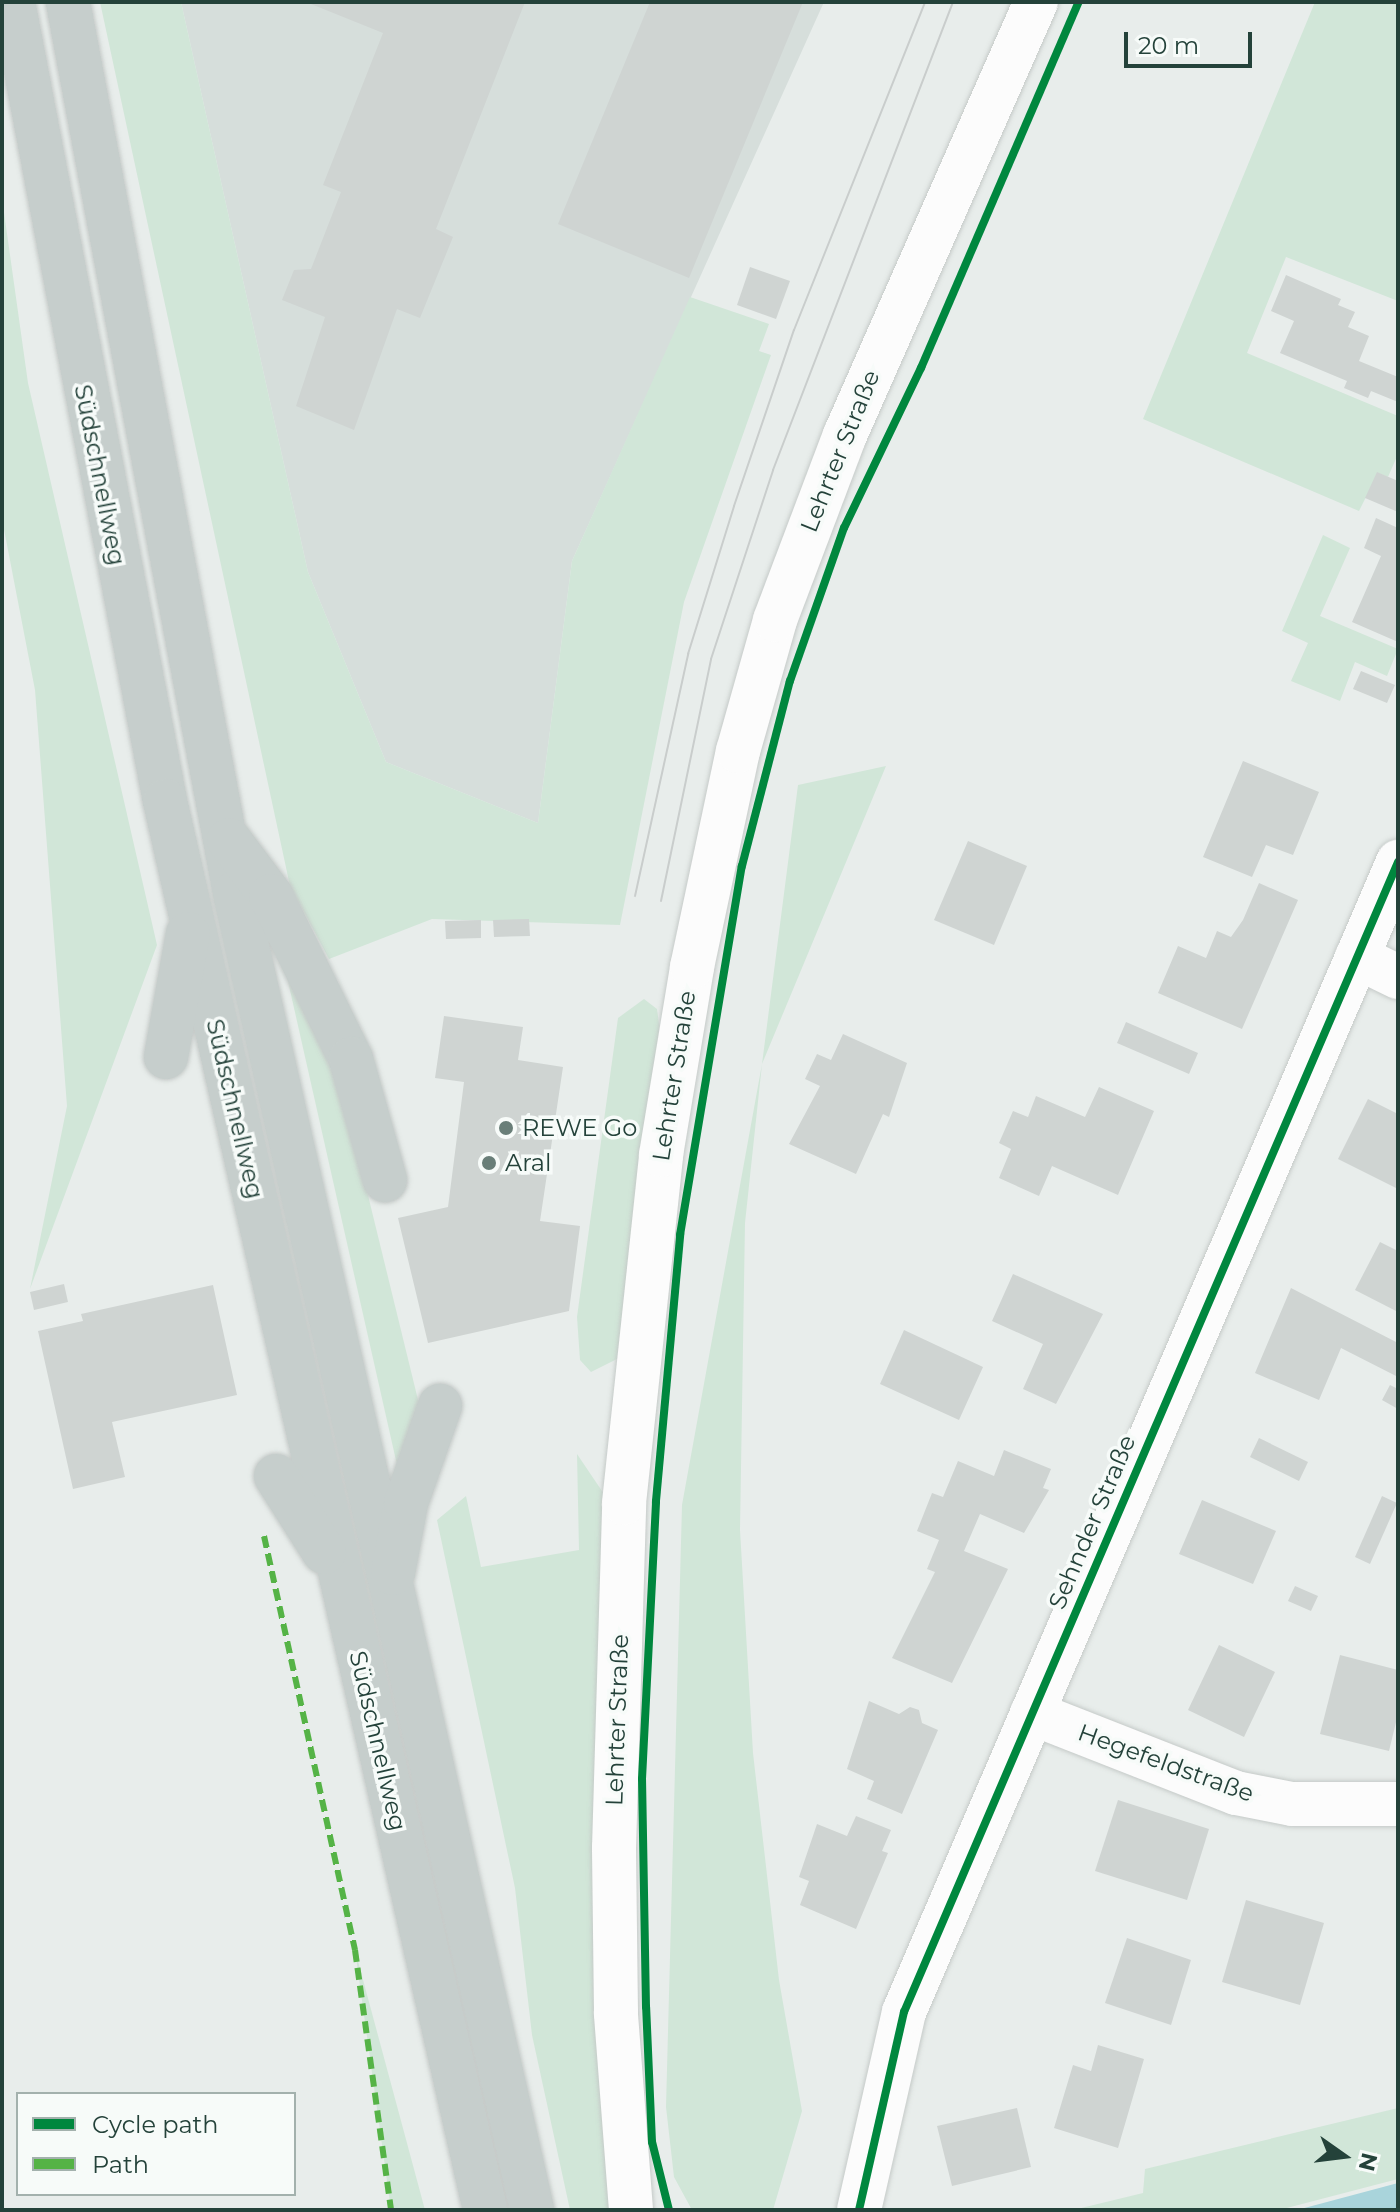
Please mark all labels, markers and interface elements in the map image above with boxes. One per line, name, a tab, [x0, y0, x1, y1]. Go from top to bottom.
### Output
scale bar	[1128, 16, 1256, 66]
text: 20 m	[1138, 31, 1199, 60]
street label: Lehrter Straße	[794, 366, 886, 536]
street label: Südschnellweg	[68, 382, 132, 568]
street label: Lehrter Straße	[646, 989, 702, 1163]
street label: Südschnellweg	[200, 1016, 270, 1202]
place label: REWE Go	[522, 1114, 637, 1142]
marker: REWE Go	[497, 1119, 515, 1137]
place label: Aral	[505, 1149, 551, 1177]
marker: Aral	[480, 1154, 498, 1172]
street label: Sehnder Straße	[1042, 1431, 1142, 1613]
street label: Lehrter Straße	[600, 1633, 634, 1807]
street label: Südschnellweg	[343, 1648, 413, 1834]
street label: Hegefeldstraße	[1074, 1718, 1258, 1808]
legend	[16, 2092, 296, 2196]
text: Cycle path	[92, 2110, 219, 2139]
north arrow	[1304, 2116, 1384, 2196]
text: Path	[92, 2150, 149, 2179]
text: N	[1353, 2150, 1383, 2174]

